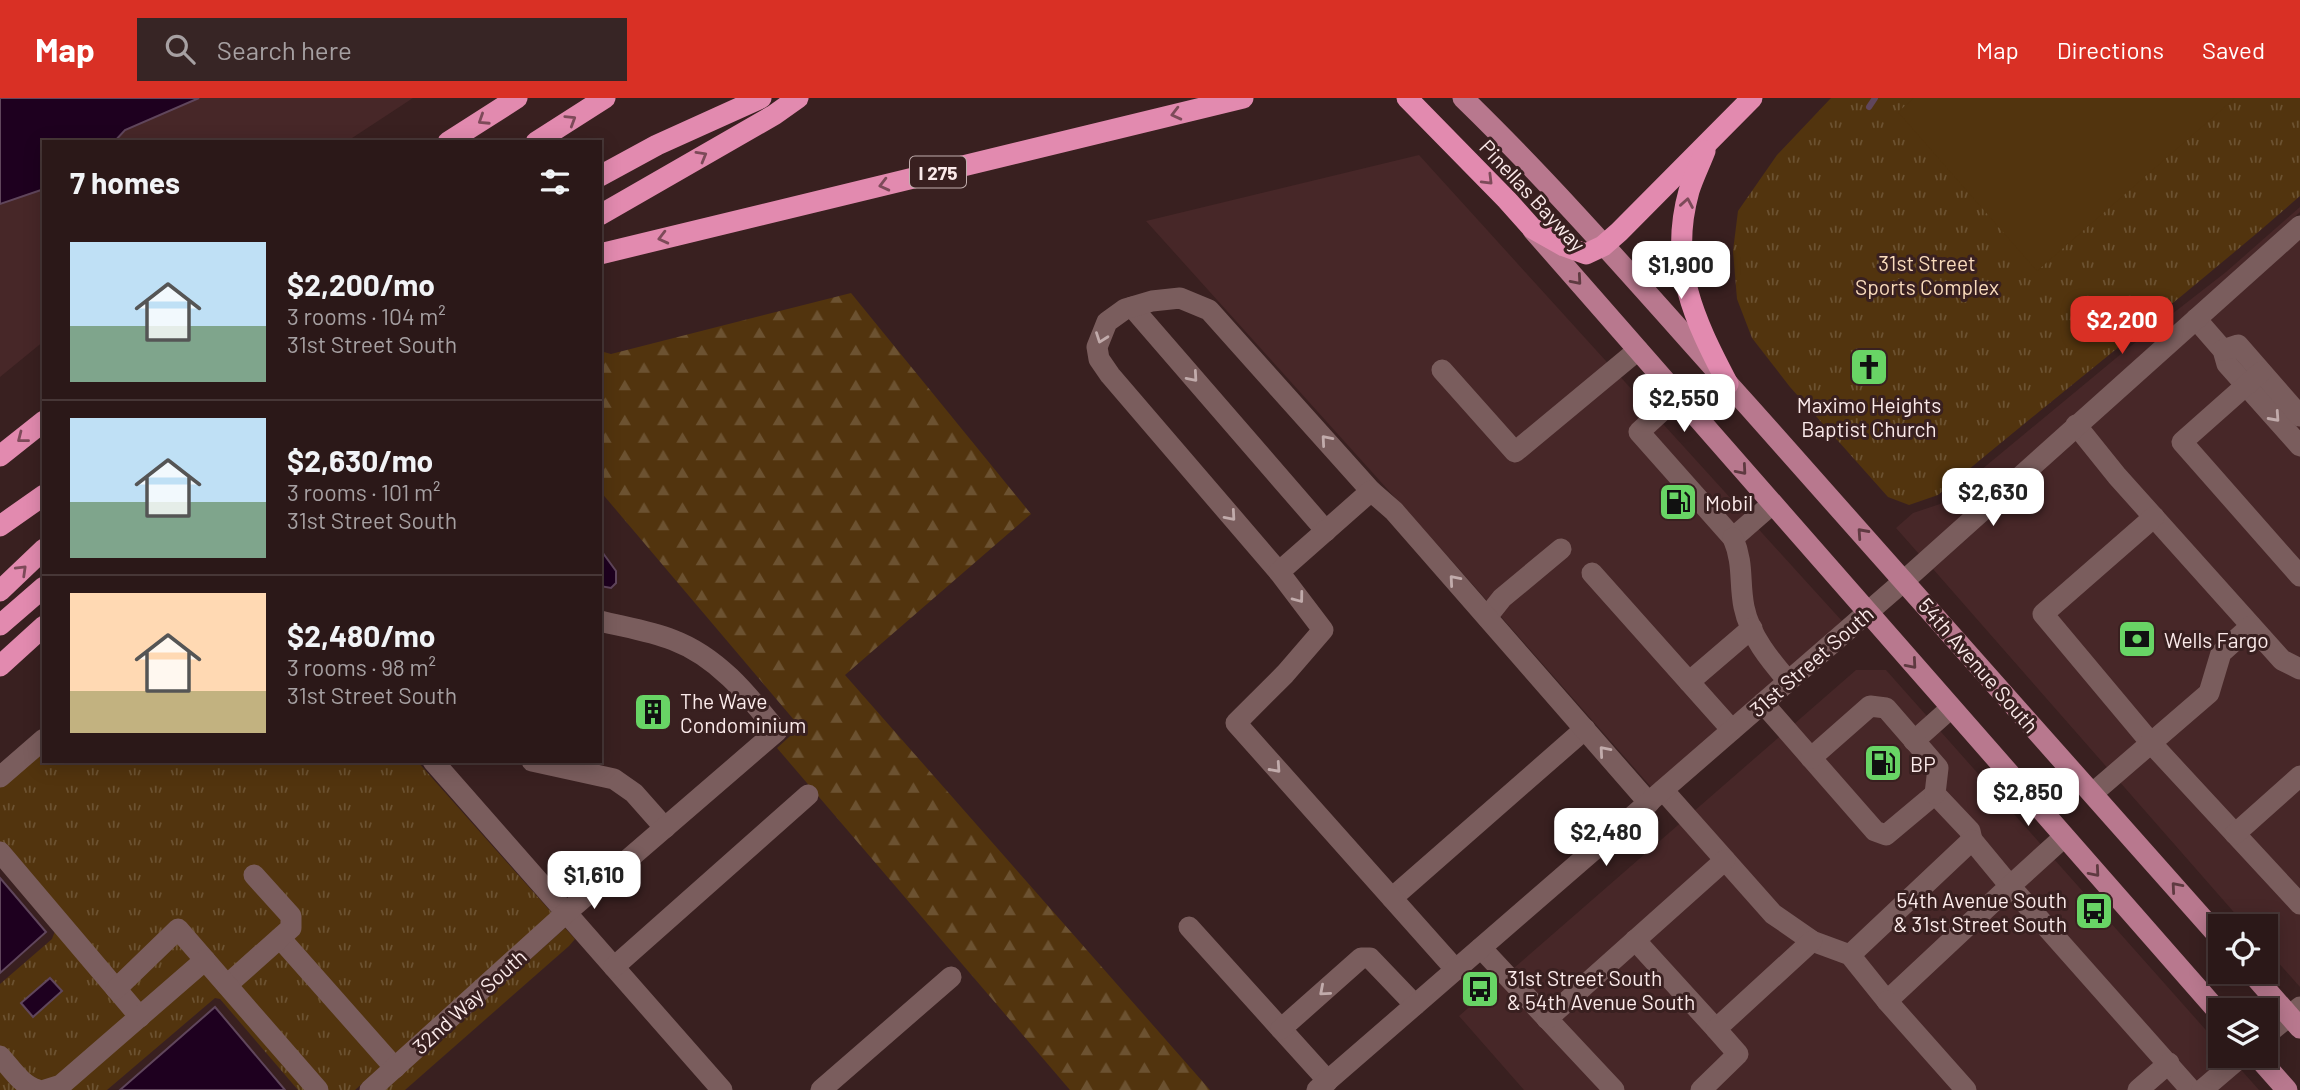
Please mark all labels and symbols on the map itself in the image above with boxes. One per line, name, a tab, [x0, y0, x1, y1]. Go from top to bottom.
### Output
one-way arrow	[1170, 106, 1182, 120]
one-way arrow	[477, 111, 490, 124]
one-way arrow	[563, 115, 576, 128]
street label: Pinellas Bayway	[1475, 134, 1591, 256]
one-way arrow	[695, 151, 707, 164]
road number: I 275	[910, 156, 966, 188]
one-way arrow	[1480, 172, 1493, 185]
one-way arrow	[878, 177, 890, 191]
one-way arrow	[1679, 197, 1694, 209]
one-way arrow	[657, 230, 669, 245]
pin: $1,900	[1624, 242, 1738, 301]
park label: 31st Street Sports Complex	[1855, 250, 1999, 299]
one-way arrow	[1569, 271, 1581, 284]
pin: $2,200	[2065, 296, 2179, 356]
one-way arrow	[1096, 331, 1110, 343]
church icon: Maximo Heights Baptist Church	[1848, 346, 1890, 388]
one-way arrow	[1185, 369, 1197, 382]
pin: $2,550	[1627, 374, 1741, 434]
place label: Maximo Heights Baptist Church	[1797, 392, 1941, 441]
one-way arrow	[2267, 409, 2279, 422]
one-way arrow	[17, 430, 30, 442]
one-way arrow	[1322, 435, 1334, 448]
one-way arrow	[1734, 462, 1746, 475]
pin: $2,630	[1936, 468, 2050, 528]
fuel station icon: Mobil	[1657, 481, 1699, 523]
place label: Mobil	[1705, 490, 1753, 515]
one-way arrow	[1223, 508, 1235, 521]
one-way arrow	[1857, 528, 1870, 541]
one-way arrow	[14, 566, 27, 579]
one-way arrow	[1450, 575, 1462, 588]
one-way arrow	[1290, 590, 1303, 602]
street label: 54th Avenue South	[1914, 592, 2044, 738]
street label: 31st Street South	[1744, 601, 1878, 721]
bank icon: Wells Fargo	[2116, 618, 2158, 660]
place label: Wells Fargo	[2164, 627, 2269, 652]
one-way arrow	[1904, 656, 1916, 669]
place label: The Wave Condominium	[680, 688, 806, 737]
building icon: The Wave Condominium	[632, 691, 674, 733]
fuel station icon: BP	[1862, 742, 1904, 784]
one-way arrow	[1600, 746, 1612, 759]
place label: BP	[1910, 751, 1936, 776]
one-way arrow	[1268, 759, 1280, 772]
pin: $2,850	[1971, 768, 2085, 828]
pin: $2,480	[1549, 808, 1663, 868]
pin: $1,610	[537, 852, 651, 911]
one-way arrow	[2087, 864, 2099, 877]
one-way arrow	[2172, 883, 2184, 896]
place label: 54th Avenue South & 31st Street South	[1894, 887, 2067, 936]
bus stop icon: 54th Avenue South & 31st Street South	[2073, 890, 2115, 932]
street label: 32nd Way South	[407, 943, 531, 1059]
place label: 31st Street South & 54th Avenue South	[1507, 965, 1695, 1014]
bus stop icon: 31st Street South & 54th Avenue South	[1459, 968, 1501, 1010]
one-way arrow	[1320, 983, 1333, 995]

